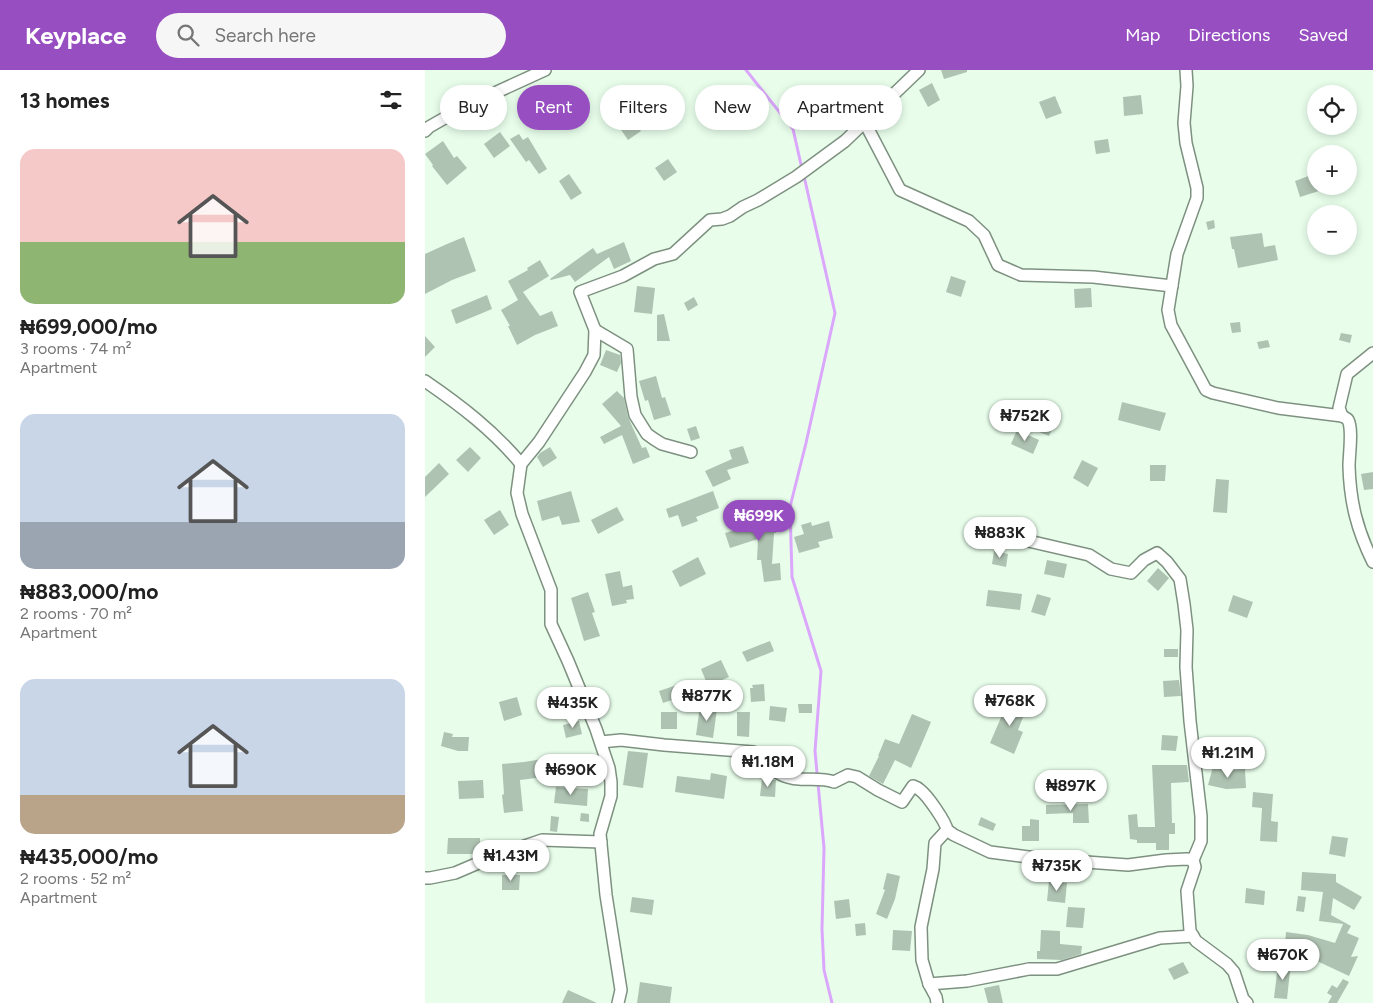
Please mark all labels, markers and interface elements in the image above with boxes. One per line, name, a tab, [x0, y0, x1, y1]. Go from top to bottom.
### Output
search box	[156, 13, 506, 58]
text: Keyplace	[25, 21, 126, 50]
icon: search	[174, 21, 202, 49]
text: Search here	[214, 24, 316, 47]
text: Map	[1125, 24, 1160, 46]
text: Directions	[1188, 24, 1270, 46]
text: Saved	[1298, 24, 1348, 46]
chip: Buy	[440, 85, 507, 130]
chip: Rent	[517, 85, 590, 130]
chip: Filters	[600, 85, 685, 130]
chip: New	[695, 85, 769, 130]
chip: Apartment	[779, 85, 902, 130]
map controls	[1307, 85, 1357, 255]
button: locate	[1307, 85, 1357, 135]
icon: filters	[377, 86, 405, 114]
text: 13 homes	[20, 88, 109, 113]
button: +	[1307, 145, 1357, 195]
icon: home	[168, 181, 258, 271]
button: −	[1307, 205, 1357, 255]
text: ₦699,000/mo	[20, 314, 158, 339]
text: 3 rooms · 74 m²	[20, 339, 132, 358]
text: Apartment	[20, 358, 97, 377]
pin: ₦752K	[990, 400, 1060, 442]
text: ₦752K	[1000, 406, 1050, 425]
icon: home	[168, 446, 258, 536]
pin: ₦699K	[724, 500, 794, 542]
text: ₦699K	[734, 506, 784, 525]
pin: ₦883K	[965, 516, 1035, 559]
text: ₦883K	[975, 523, 1025, 542]
text: ₦883,000/mo	[20, 579, 158, 604]
text: 2 rooms · 70 m²	[20, 604, 132, 623]
text: Apartment	[20, 623, 97, 642]
pin: ₦877K	[672, 680, 742, 722]
pin: ₦768K	[975, 684, 1045, 727]
pin: ₦435K	[538, 686, 608, 729]
text: ₦877K	[682, 686, 732, 705]
text: ₦768K	[985, 691, 1035, 710]
text: ₦435K	[548, 693, 598, 712]
icon: home	[168, 711, 258, 801]
pin: ₦1.21M	[1187, 736, 1269, 779]
text: ₦1.21M	[1202, 743, 1254, 762]
pin: ₦1.18M	[727, 746, 809, 788]
text: ₦1.18M	[742, 752, 794, 771]
pin: ₦690K	[536, 754, 606, 796]
text: ₦690K	[545, 760, 597, 779]
pin: ₦897K	[1036, 770, 1106, 812]
text: ₦897K	[1046, 776, 1096, 795]
pin: ₦1.43M	[470, 840, 552, 882]
text: ₦435,000/mo	[20, 844, 158, 869]
text: ₦1.43M	[483, 846, 539, 865]
pin: ₦735K	[1022, 850, 1092, 892]
text: ₦735K	[1032, 856, 1082, 875]
text: 2 rooms · 52 m²	[20, 869, 131, 888]
text: Apartment	[20, 888, 97, 907]
pin: ₦670K	[1248, 938, 1318, 981]
text: ₦670K	[1258, 945, 1308, 964]

